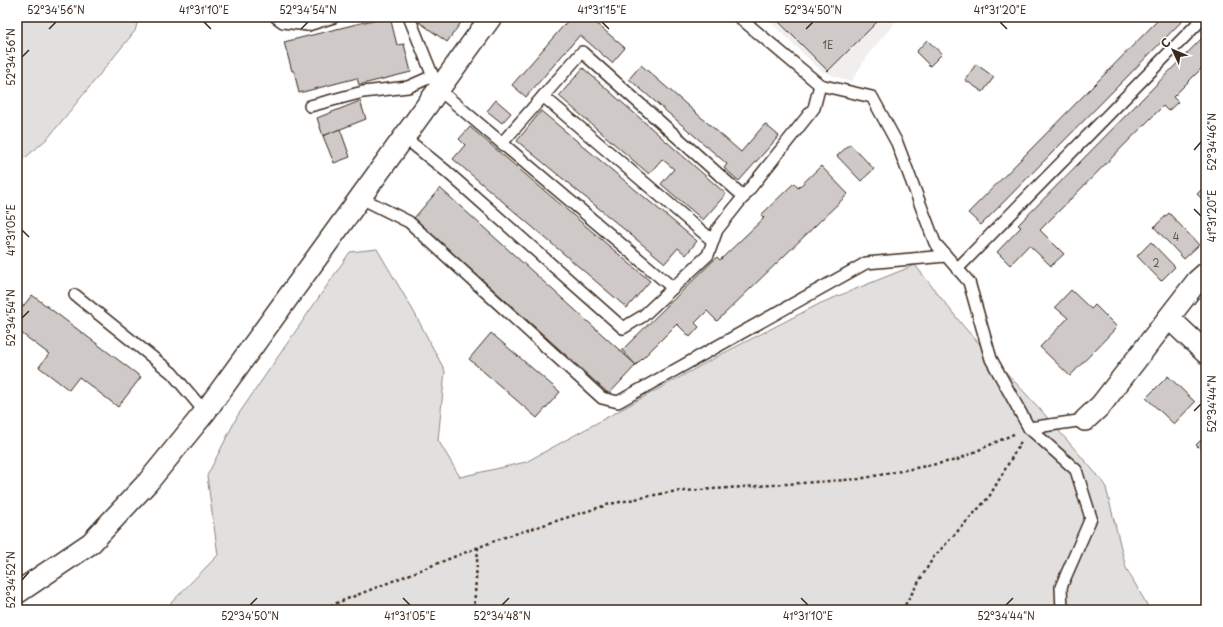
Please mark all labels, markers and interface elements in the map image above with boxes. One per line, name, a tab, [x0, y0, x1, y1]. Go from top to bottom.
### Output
text: 52°34'56"N	[27, 2, 85, 17]
text: 41°31'10"E	[179, 2, 229, 17]
text: 52°34'54"N	[279, 2, 337, 17]
text: 41°31'15"E	[577, 2, 627, 17]
text: 52°34'50"N	[784, 2, 842, 17]
text: 41°31'20"E	[974, 2, 1026, 17]
text: 52°34'56"N	[3, 28, 18, 86]
north arrow	[1153, 30, 1193, 70]
text: С	[1156, 34, 1174, 52]
house number: 1Е	[823, 37, 833, 52]
text: 52°34'46"N	[1204, 113, 1219, 171]
text: 41°31'20"E	[1204, 190, 1219, 242]
text: 41°31'05"E	[3, 204, 18, 256]
house number: 4	[1173, 229, 1180, 244]
house number: 2	[1152, 255, 1160, 270]
text: 52°34'54"N	[3, 289, 18, 347]
text: 52°34'44"N	[1204, 375, 1219, 433]
text: 52°34'52"N	[3, 551, 18, 609]
text: 52°34'50"N	[221, 608, 279, 623]
text: 41°31'05"E	[384, 608, 436, 623]
text: 52°34'48"N	[473, 608, 531, 623]
text: 41°31'10"E	[783, 608, 833, 623]
text: 52°34'44"N	[977, 608, 1035, 623]

